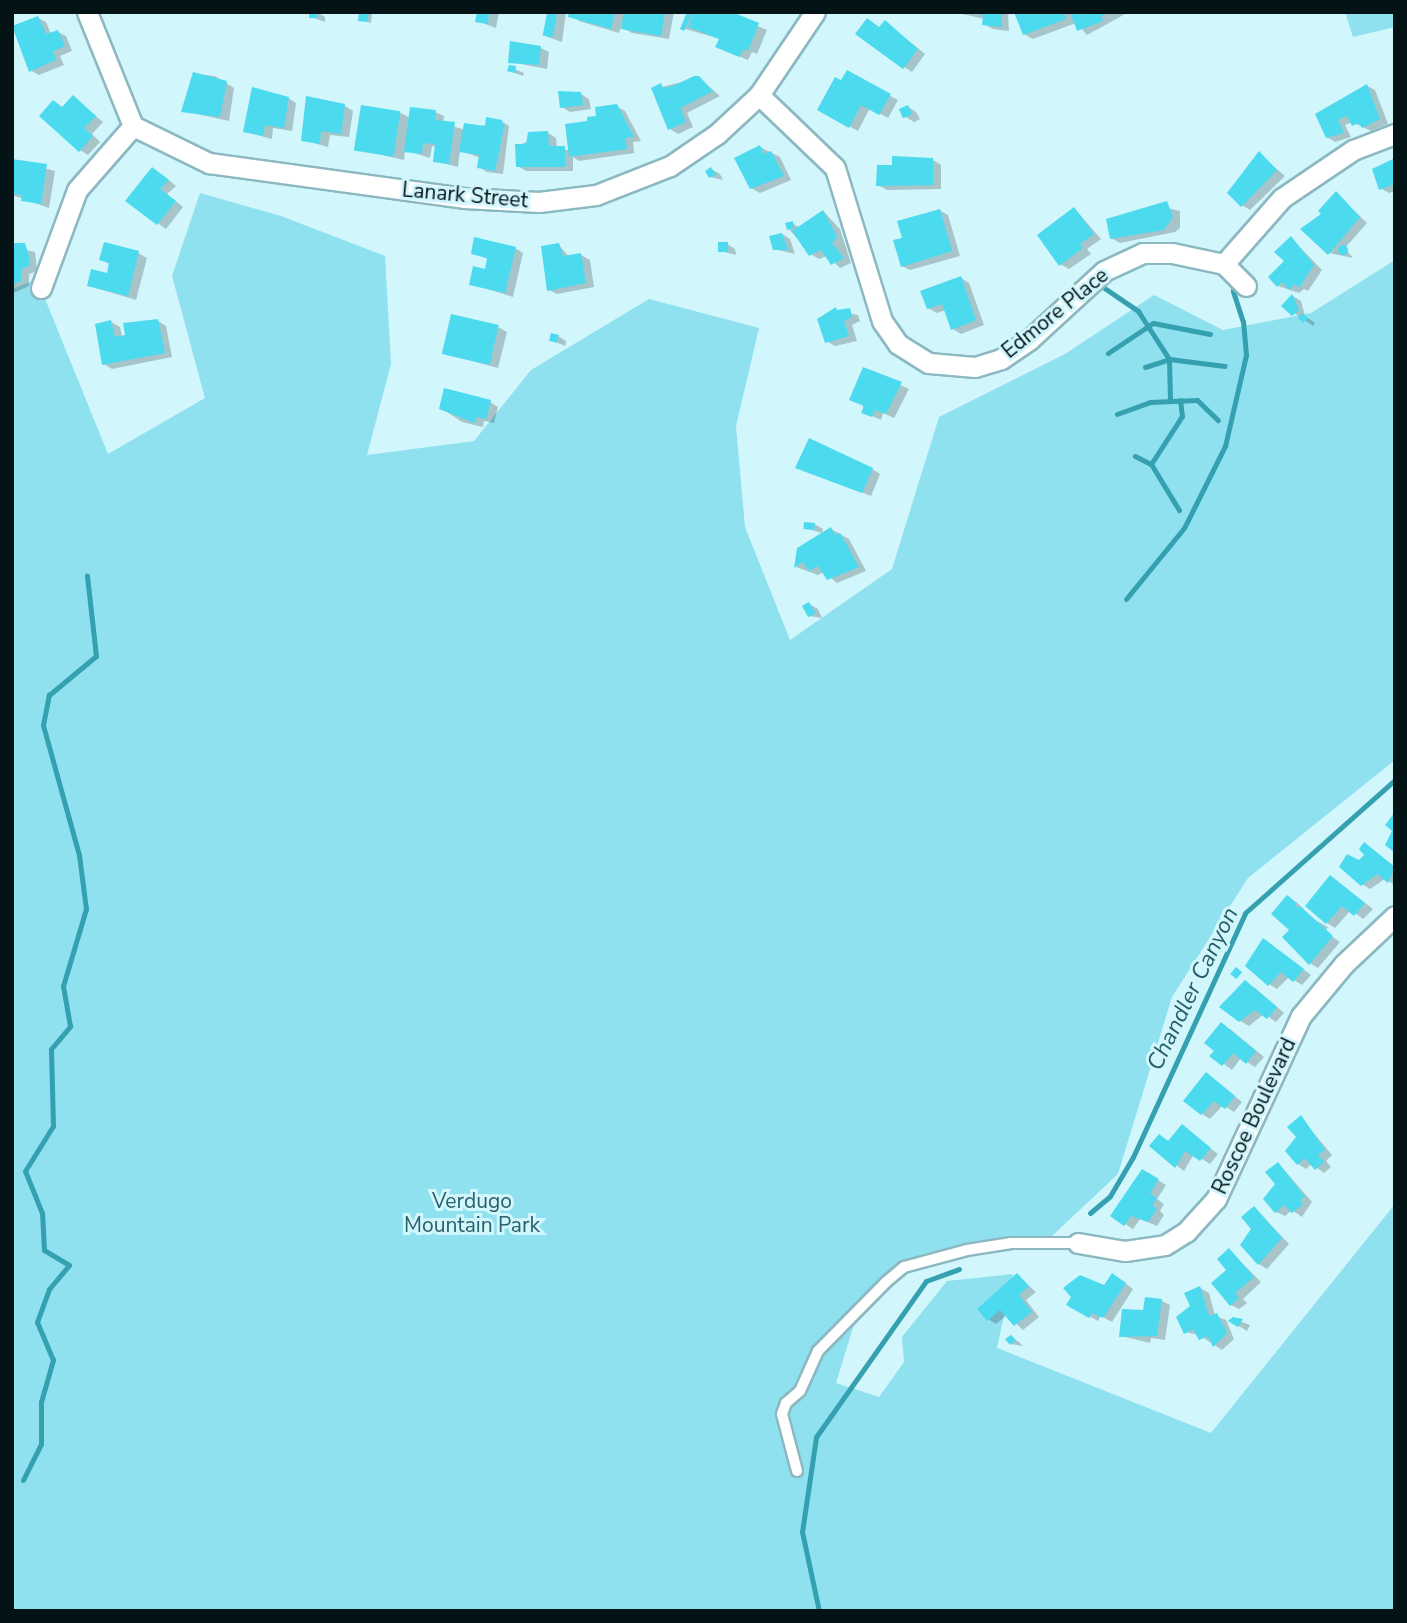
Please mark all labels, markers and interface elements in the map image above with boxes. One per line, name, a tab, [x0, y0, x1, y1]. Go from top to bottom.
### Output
street label: Lanark Street	[401, 177, 529, 213]
street label: Edmore Place	[997, 263, 1113, 363]
water label: Chandler Canyon	[1142, 903, 1244, 1075]
street label: Roscoe Boulevard	[1207, 1034, 1301, 1198]
park label: Verdugo Mountain Park	[404, 1188, 540, 1238]

